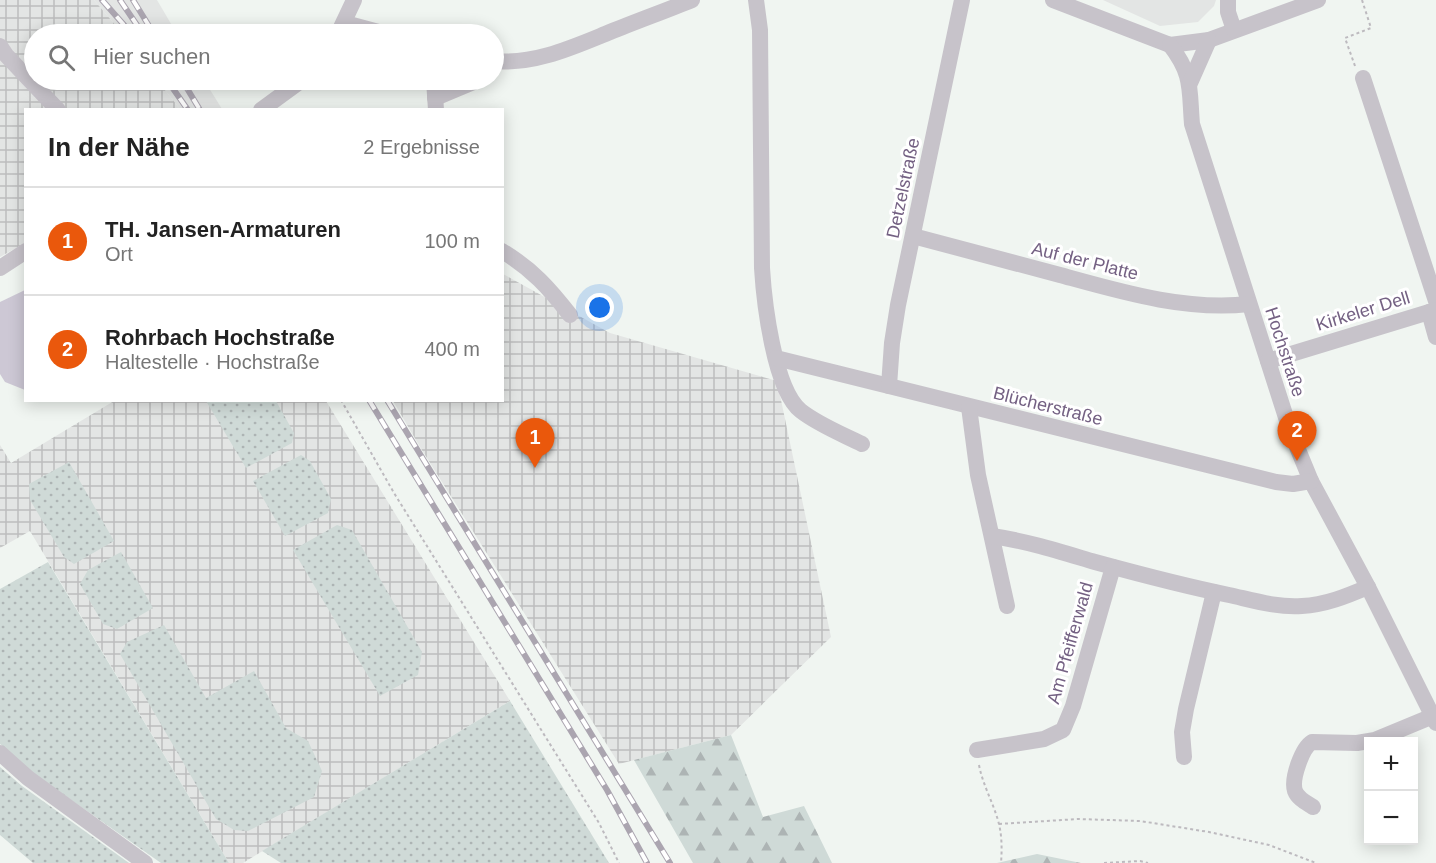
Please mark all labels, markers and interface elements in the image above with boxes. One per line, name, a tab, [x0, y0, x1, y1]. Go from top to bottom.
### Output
search box	[24, 24, 504, 90]
icon: search	[45, 41, 78, 74]
text: Hier suchen	[93, 44, 210, 69]
text: In der Nähe	[48, 132, 190, 162]
text: 2 Ergebnisse	[363, 136, 480, 158]
street label: Detzelstraße	[883, 136, 923, 240]
text: TH. Jansen-Armaturen	[105, 217, 341, 242]
text: 1	[62, 230, 73, 252]
text: 100 m	[424, 230, 480, 252]
street label: Auf der Platte	[1030, 238, 1140, 284]
text: Ort	[105, 243, 133, 265]
street label: Kirkeler Dell	[1314, 287, 1412, 335]
your location	[585, 293, 614, 322]
street label: Hochstraße	[1261, 305, 1309, 399]
text: Rohrbach Hochstraße	[105, 325, 335, 350]
text: 2	[62, 338, 73, 360]
text: 400 m	[424, 338, 480, 360]
text: Haltestelle · Hochstraße	[105, 351, 320, 373]
street label: Blücherstraße	[991, 383, 1105, 429]
pin: 2	[1278, 412, 1316, 461]
pin: 1	[516, 418, 554, 468]
street label: Am Pfeifferwald	[1043, 580, 1097, 706]
map controls	[1364, 737, 1418, 845]
button: +	[1364, 737, 1418, 791]
button: −	[1364, 791, 1418, 845]

